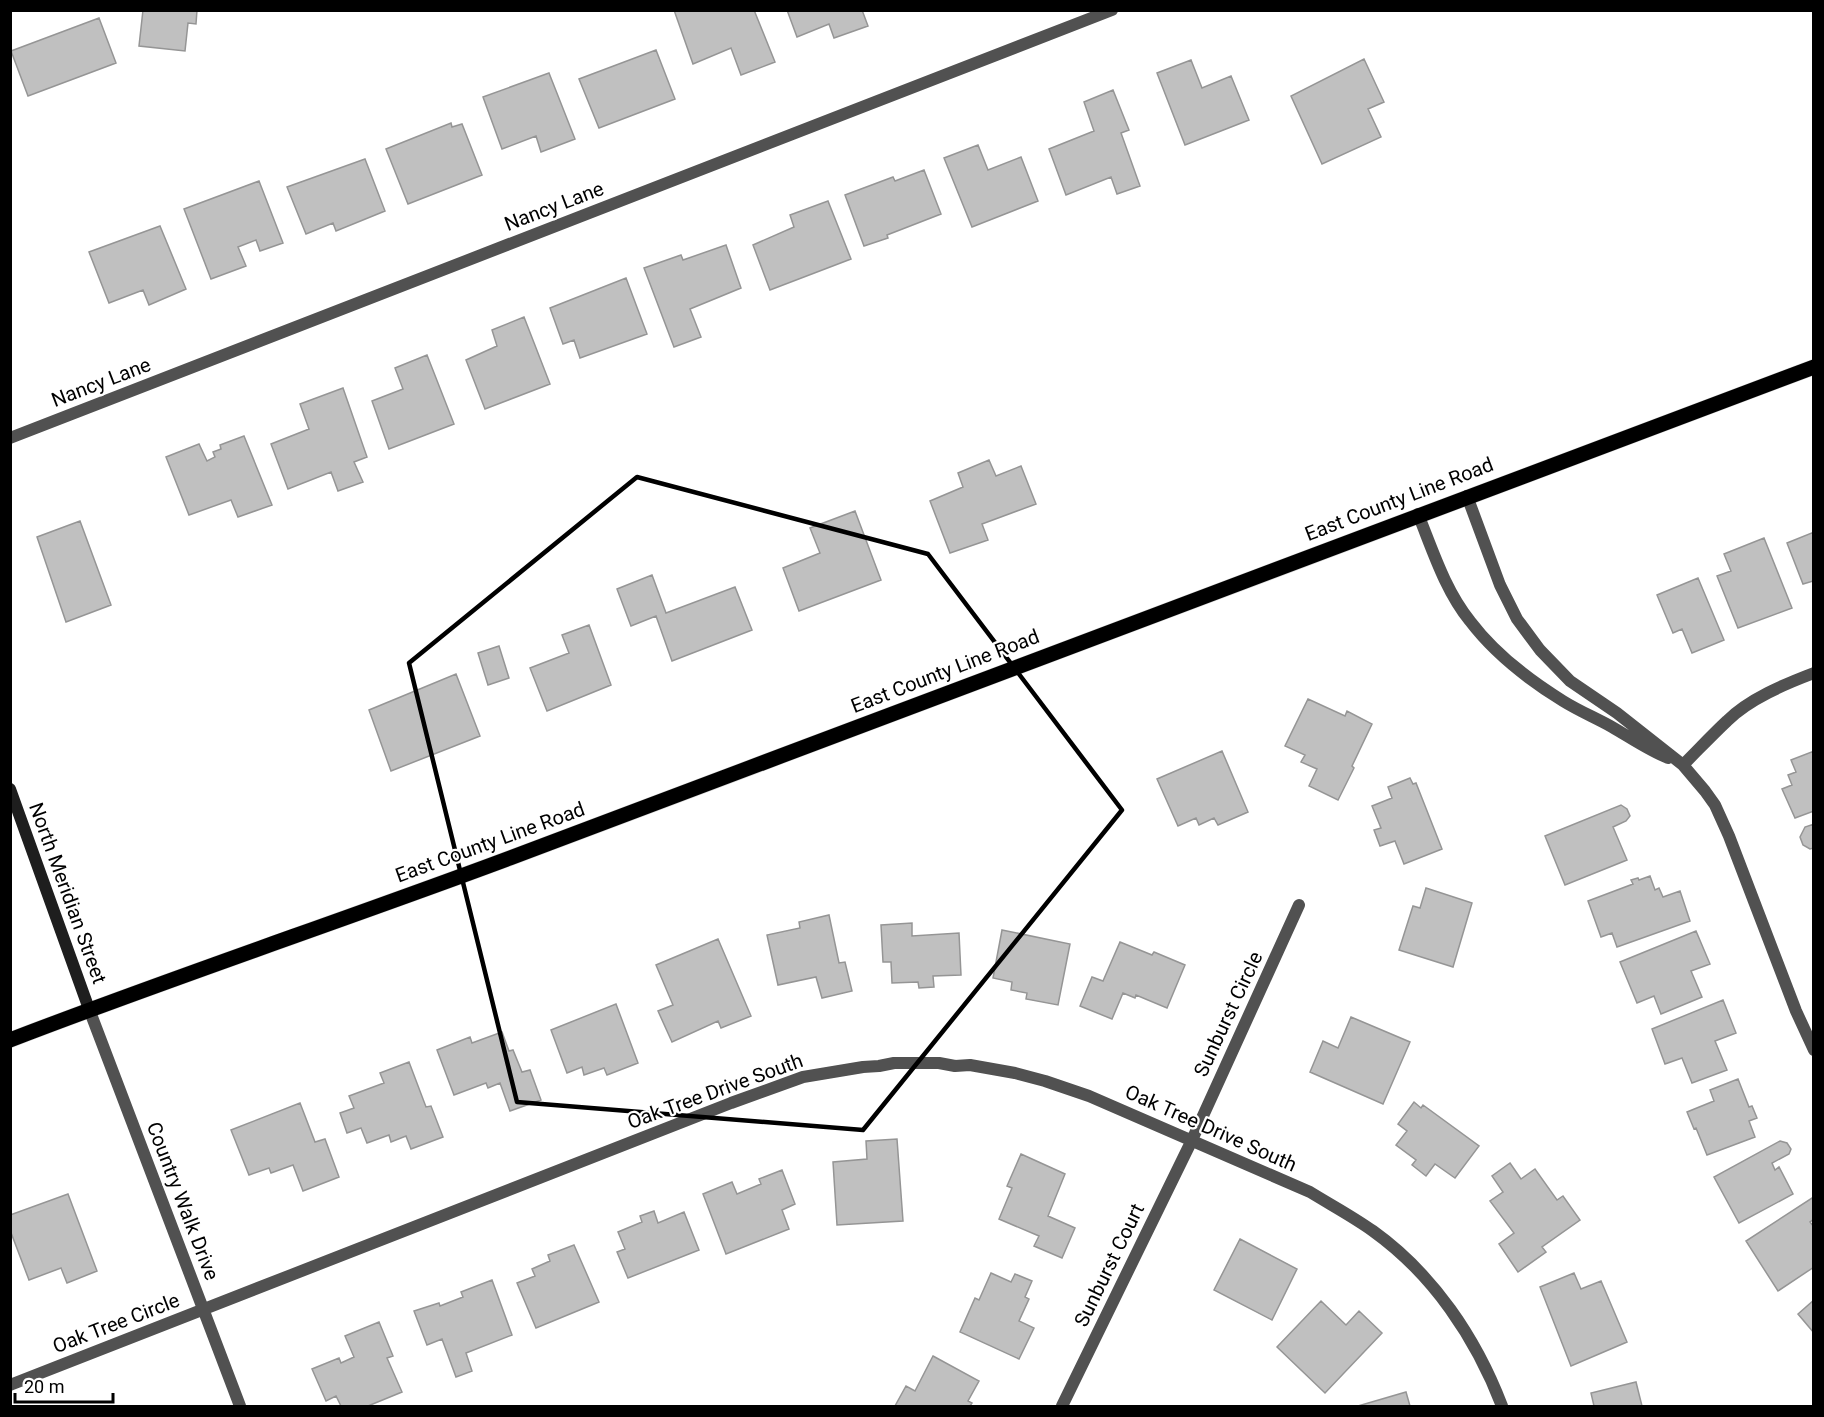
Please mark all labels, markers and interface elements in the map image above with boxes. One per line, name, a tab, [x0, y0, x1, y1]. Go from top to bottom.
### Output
street label: Nancy Lane	[501, 176, 607, 236]
street label: Nancy Lane	[48, 352, 154, 412]
street label: East County Line Road	[1301, 452, 1497, 546]
street label: East County Line Road	[847, 624, 1043, 718]
street label: East County Line Road	[392, 797, 588, 887]
street label: North Meridian Street	[24, 799, 112, 987]
street label: Sunburst Circle	[1189, 948, 1267, 1080]
street label: Oak Tree Drive South	[624, 1048, 806, 1134]
street label: Oak Tree Drive South	[1122, 1079, 1300, 1177]
street label: Country Walk Drive	[142, 1118, 224, 1284]
street label: Sunburst Court	[1069, 1199, 1149, 1331]
street label: Oak Tree Circle	[49, 1288, 183, 1358]
scale bar	[15, 1366, 112, 1404]
text: 20 m	[24, 1376, 64, 1397]

